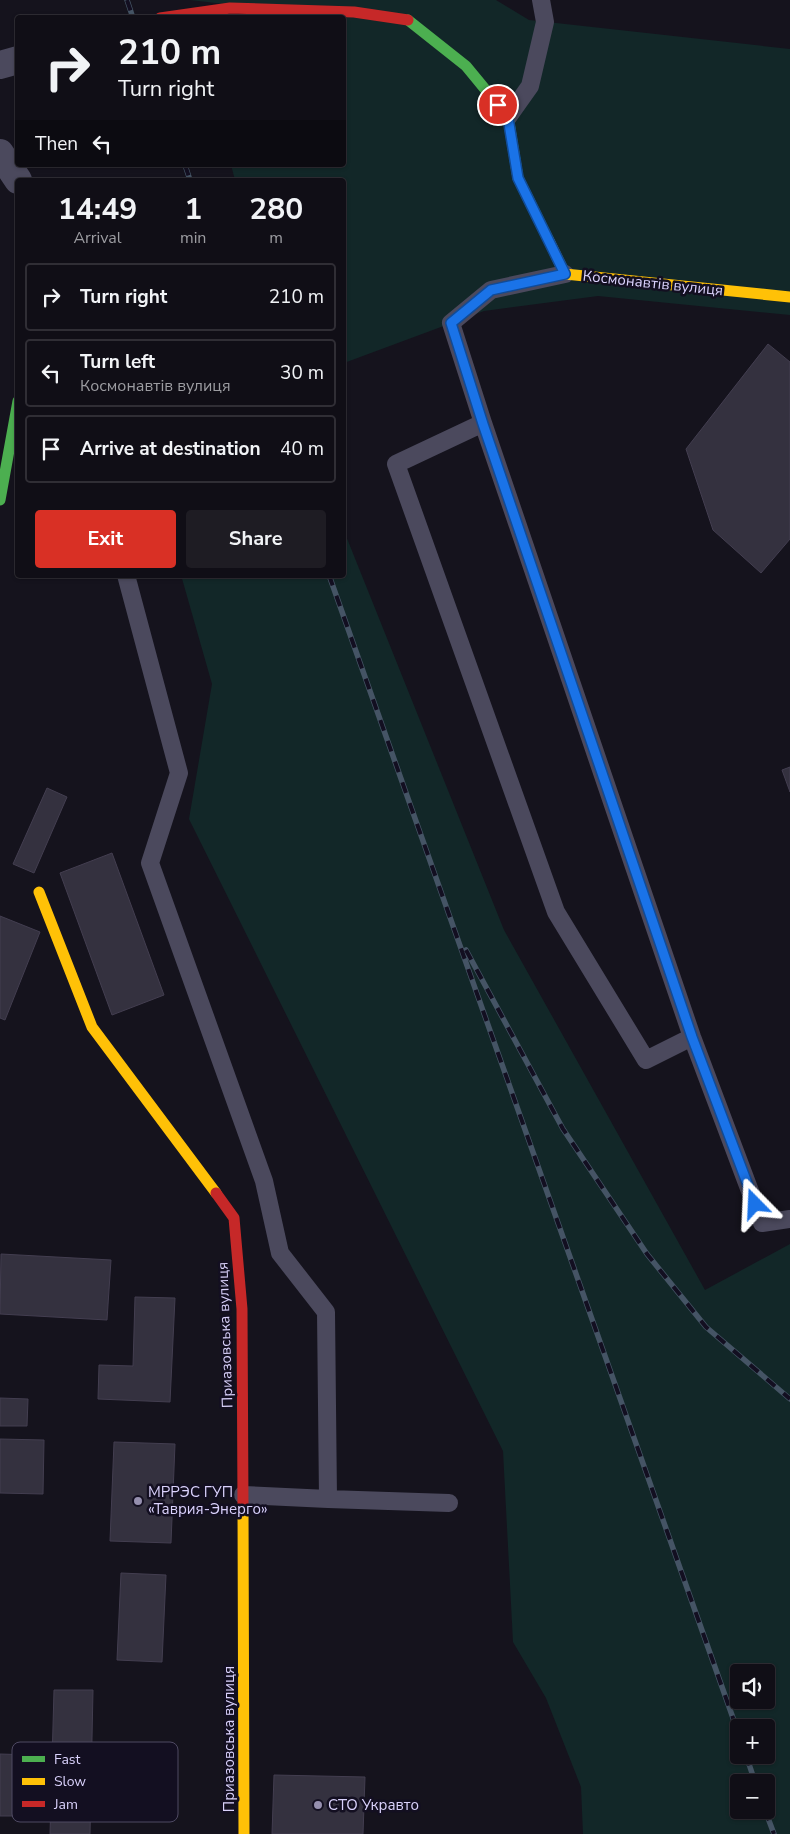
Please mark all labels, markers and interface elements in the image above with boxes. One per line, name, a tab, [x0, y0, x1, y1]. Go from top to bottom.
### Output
text: 210 m	[118, 29, 221, 76]
icon: right	[35, 35, 100, 100]
text: Turn right	[118, 74, 214, 104]
pin	[477, 84, 519, 126]
icon: arrive	[484, 91, 512, 119]
icon: left	[88, 130, 116, 158]
text: Then	[35, 131, 78, 157]
text: 14:49	[58, 189, 137, 230]
text: 1	[184, 189, 202, 230]
text: 280	[249, 189, 303, 230]
text: Arrival	[73, 227, 122, 249]
text: min	[180, 227, 206, 249]
text: m	[269, 227, 283, 249]
street label: Космонавтів вулиця	[582, 266, 724, 300]
icon: right	[37, 283, 65, 311]
text: Turn right	[80, 284, 167, 310]
text: 210 m	[269, 284, 324, 310]
text: Turn left	[80, 349, 155, 375]
icon: left	[37, 359, 65, 387]
text: 30 m	[280, 360, 324, 386]
text: Космонавтів вулиця	[80, 375, 231, 397]
icon: arrive	[37, 435, 65, 463]
text: Arrive at destination	[80, 436, 261, 462]
text: 40 m	[280, 436, 324, 462]
button: Exit	[35, 510, 176, 568]
button: Share	[186, 510, 326, 568]
position arrow	[728, 1177, 780, 1229]
street label: Приазовська вулиця	[212, 1262, 238, 1408]
place label: МРРЭС ГУП «Таврия-Энерго»	[148, 1482, 268, 1519]
marker: МРРЭС ГУП «Таврия-Энерго»	[132, 1495, 144, 1507]
map controls	[730, 1664, 775, 1819]
button: sound	[730, 1664, 775, 1709]
street label: Приазовська вулиця	[219, 1666, 239, 1812]
button: +	[730, 1719, 775, 1764]
legend	[12, 1742, 178, 1822]
text: Fast	[54, 1750, 80, 1769]
text: Slow	[54, 1772, 86, 1791]
button: −	[730, 1774, 775, 1819]
text: Jam	[53, 1795, 78, 1814]
place label: СТО Укравто	[328, 1795, 419, 1815]
marker: СТО Укравто	[312, 1799, 324, 1811]

